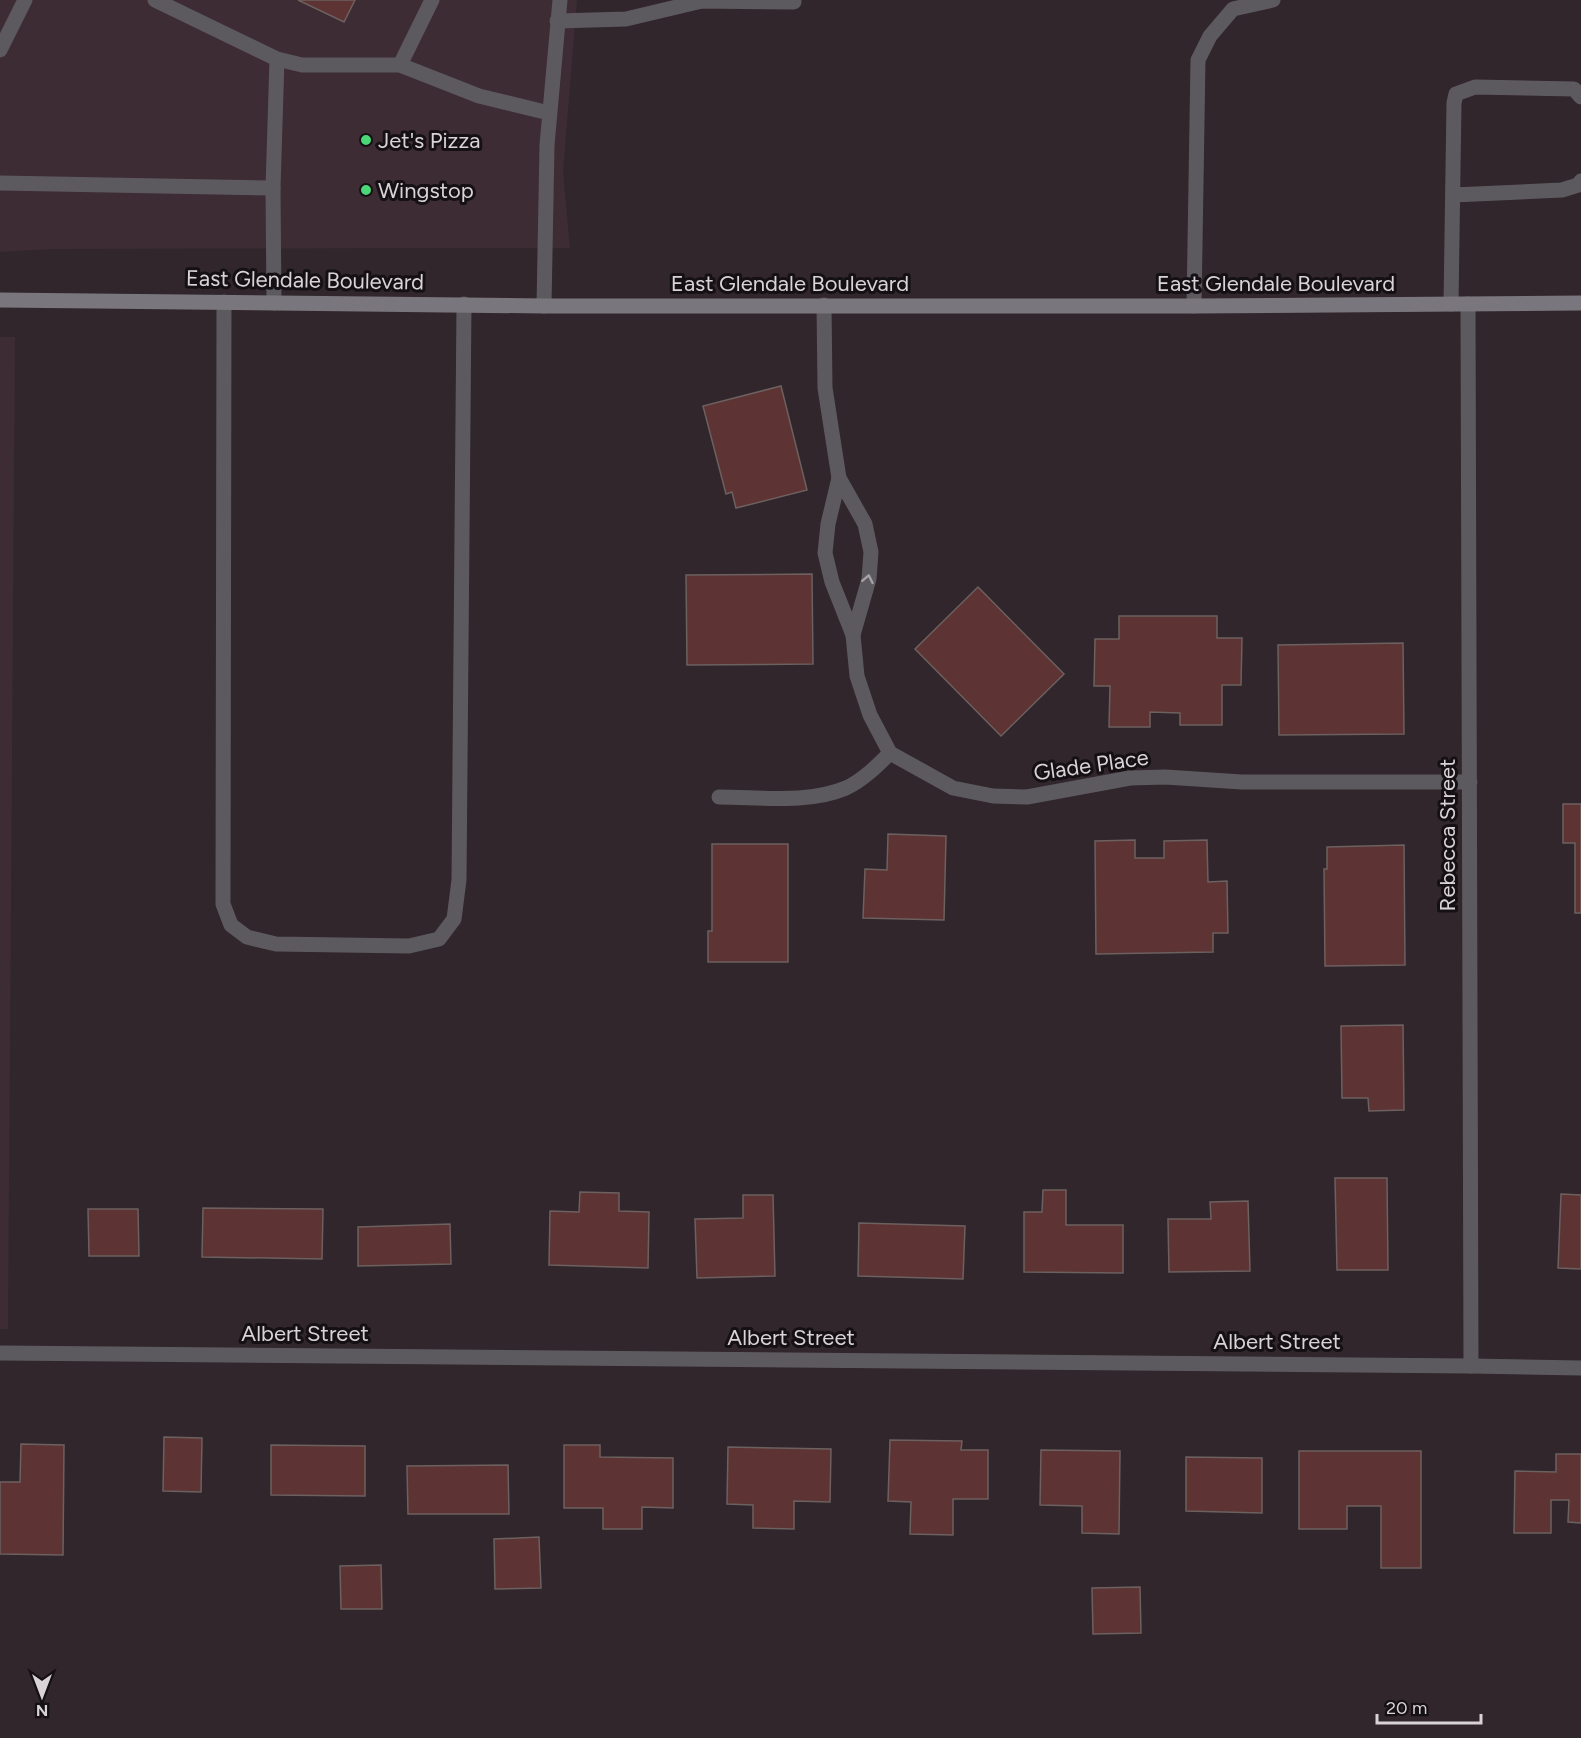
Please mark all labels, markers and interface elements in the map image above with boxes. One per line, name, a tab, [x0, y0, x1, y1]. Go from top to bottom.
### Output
place label: Jet's Pizza	[378, 127, 480, 154]
marker: Jet's Pizza	[359, 133, 373, 147]
place label: Wingstop	[378, 177, 474, 204]
marker: Wingstop	[359, 183, 373, 197]
street label: East Glendale Boulevard	[186, 264, 424, 296]
street label: East Glendale Boulevard	[671, 270, 909, 297]
street label: East Glendale Boulevard	[1157, 270, 1395, 297]
one-way arrow	[861, 574, 874, 584]
street label: Glade Place	[1032, 744, 1150, 786]
street label: Rebecca Street	[1434, 759, 1461, 911]
street label: Albert Street	[241, 1320, 369, 1347]
street label: Albert Street	[727, 1324, 855, 1351]
street label: Albert Street	[1213, 1328, 1341, 1355]
north arrow	[12, 1666, 72, 1726]
scale bar	[1377, 1687, 1480, 1725]
text: 20 m	[1386, 1697, 1427, 1719]
text: N	[36, 1701, 48, 1720]

